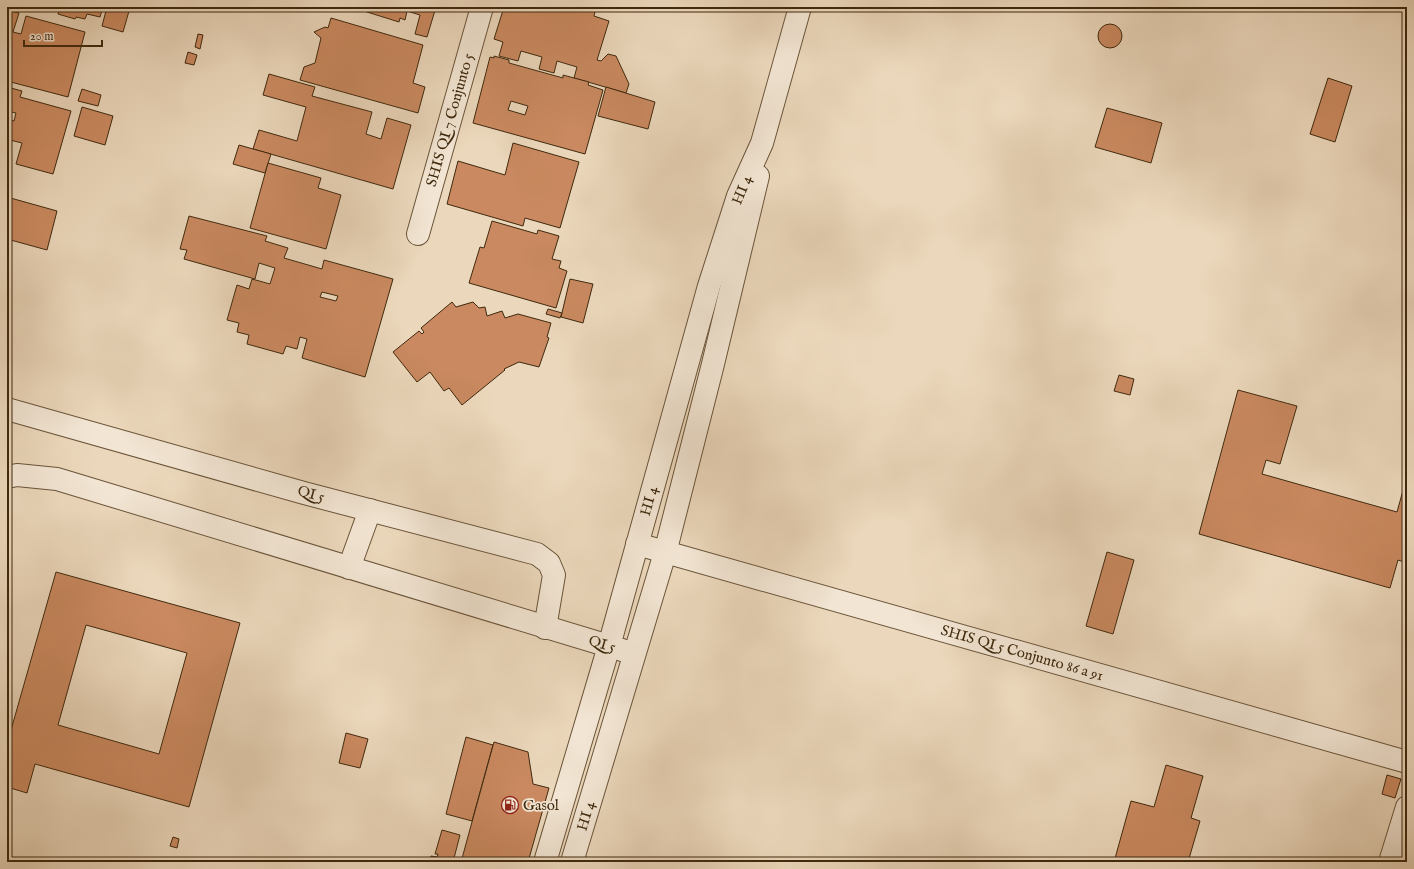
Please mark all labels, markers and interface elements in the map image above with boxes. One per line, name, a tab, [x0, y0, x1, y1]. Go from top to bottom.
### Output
scale bar	[24, 22, 102, 48]
text: 20 m	[30, 29, 53, 44]
street label: SHIS QI 7 Conjunto 5	[422, 51, 478, 189]
street label: HI 4	[728, 172, 757, 207]
street label: QI 5	[295, 481, 327, 507]
street label: HI 4	[636, 483, 662, 518]
street label: SHIS QI 5 Conjunto 86 a 91	[938, 621, 1106, 685]
street label: QI 5	[586, 631, 618, 657]
fuel station icon: Gasol	[500, 795, 520, 815]
place label: Gasol	[523, 796, 560, 815]
street label: HI 4	[573, 798, 600, 833]

